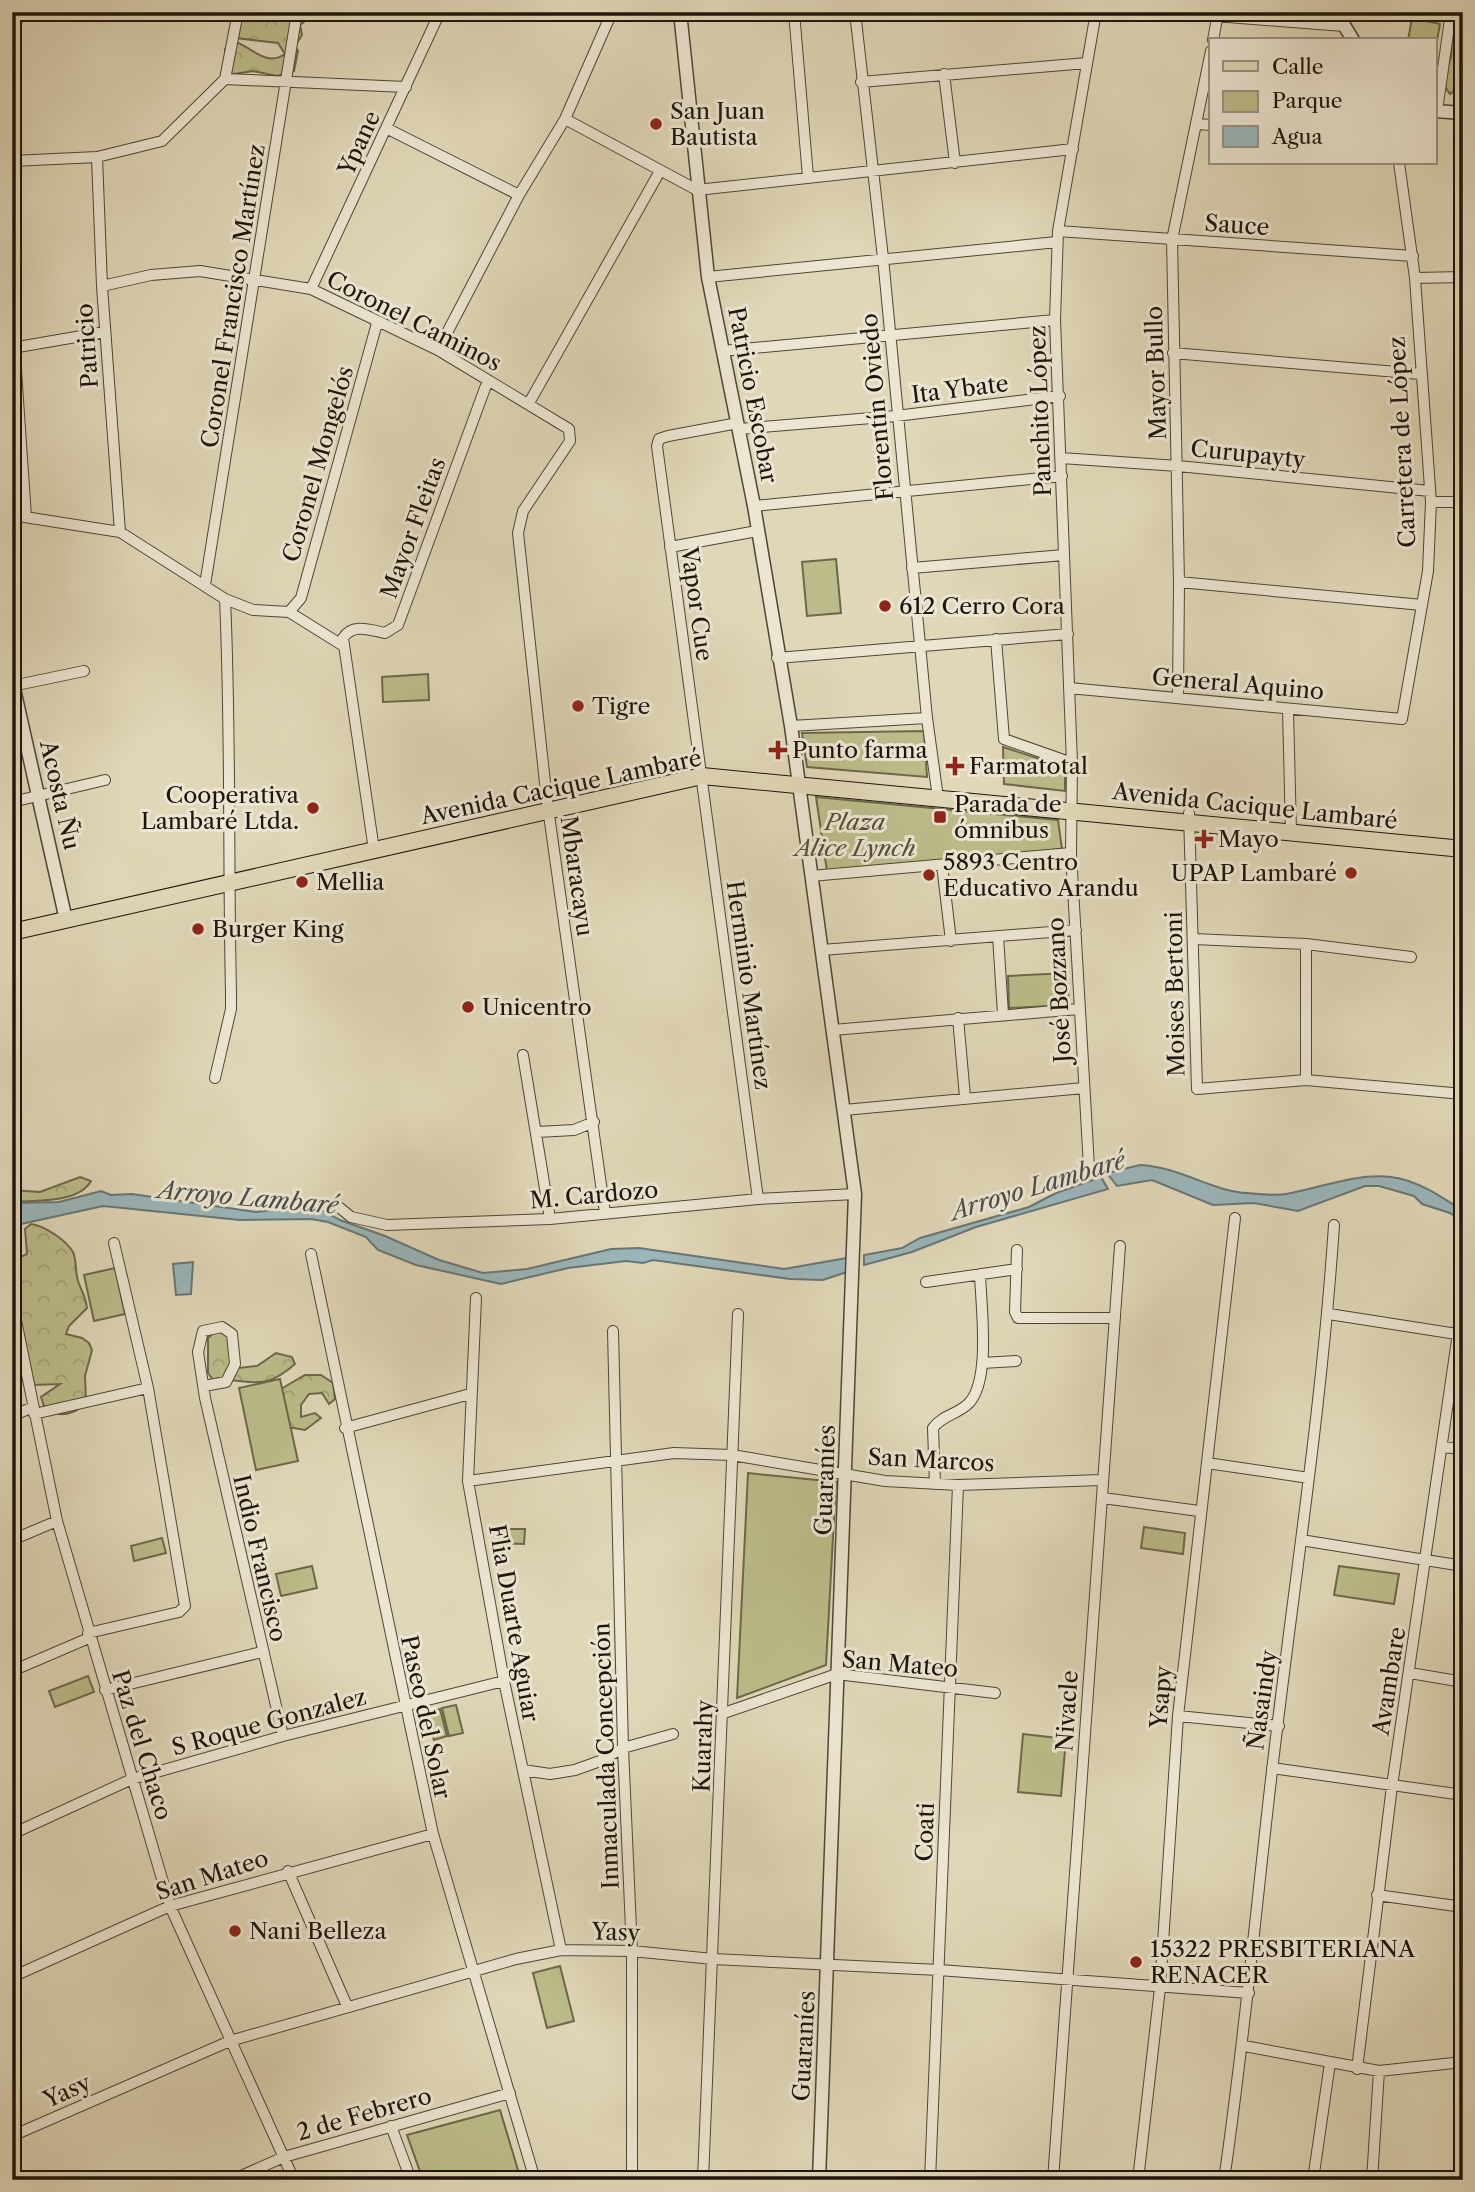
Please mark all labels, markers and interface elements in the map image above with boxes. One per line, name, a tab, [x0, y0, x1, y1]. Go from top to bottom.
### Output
legend	[1209, 38, 1436, 164]
text: Calle	[1272, 54, 1324, 79]
text: Parque	[1272, 88, 1343, 113]
place label: San Juan Bautista	[670, 97, 765, 151]
street label: Ypane	[332, 106, 386, 181]
marker: San Juan Bautista	[648, 116, 664, 132]
text: Agua	[1271, 124, 1324, 149]
street label: Coronel Francisco Martínez	[195, 142, 271, 450]
street label: Sauce	[1204, 209, 1270, 241]
street label: Coronel Caminos	[322, 265, 506, 377]
street label: Patricio	[70, 303, 104, 389]
street label: Patricio Escobar	[722, 305, 784, 486]
street label: Mayor Bullo	[1140, 305, 1172, 441]
street label: Florentín Oviedo	[855, 312, 899, 502]
street label: Panchito López	[1023, 325, 1057, 497]
street label: Carretera de López	[1382, 336, 1422, 548]
street label: Coronel Mongelós	[277, 363, 359, 565]
street label: Ita Ybate	[910, 369, 1010, 409]
street label: Curupayty	[1189, 434, 1307, 474]
street label: Mayor Fleitas	[375, 454, 451, 602]
street label: Vapor Cue	[675, 544, 719, 663]
place label: 612 Cerro Cora	[899, 592, 1066, 620]
marker: 612 Cerro Cora	[877, 598, 893, 614]
street label: General Aquino	[1151, 663, 1325, 705]
place label: Tigre	[592, 692, 650, 720]
marker: Tigre	[570, 698, 586, 714]
place label: Punto farma	[792, 736, 929, 764]
street label: Acosta Ñu	[34, 737, 86, 852]
marker: Punto farma	[770, 742, 786, 758]
street label: Avenida Cacique Lambaré	[417, 744, 704, 831]
place label: Farmatotal	[969, 752, 1088, 780]
marker: Farmatotal	[947, 758, 963, 774]
street label: Avenida Cacique Lambaré	[1110, 777, 1399, 835]
place label: Cooperativa Lambaré Ltda.	[141, 781, 300, 835]
place label: Parada de ómnibus	[954, 790, 1062, 844]
marker: Cooperativa Lambaré Ltda.	[305, 800, 321, 816]
park label: Plaza Alice Lynch	[791, 808, 916, 862]
marker: Parada de ómnibus	[932, 809, 948, 825]
street label: Mbaracayu	[555, 814, 599, 938]
place label: Mayo	[1218, 825, 1279, 853]
marker: Mayo	[1196, 831, 1212, 847]
place label: 5893 Centro Educativo Arandu	[943, 848, 1139, 902]
place label: UPAP Lambaré	[1171, 859, 1337, 887]
marker: UPAP Lambaré	[1343, 865, 1359, 881]
marker: 5893 Centro Educativo Arandu	[921, 867, 937, 883]
place label: Mellia	[316, 868, 385, 896]
marker: Mellia	[294, 874, 310, 890]
street label: Herminio Martínez	[720, 879, 778, 1091]
street label: Moises Bertoni	[1160, 911, 1190, 1077]
place label: Burger King	[212, 915, 344, 943]
street label: José Bozzano	[1041, 917, 1077, 1066]
marker: Burger King	[190, 921, 206, 937]
place label: Unicentro	[482, 993, 592, 1021]
marker: Unicentro	[460, 999, 476, 1015]
water label: Arroyo Lambaré	[943, 1144, 1131, 1227]
water label: Arroyo Lambaré	[153, 1175, 342, 1220]
street label: M. Cardozo	[529, 1175, 659, 1215]
street label: Guaraníes	[809, 1424, 841, 1536]
street label: San Marcos	[867, 1443, 995, 1477]
street label: Indio Francisco	[227, 1472, 293, 1644]
street label: Flia Duarte Aguiar	[483, 1522, 545, 1724]
street label: Inmaculada Concepción	[587, 1622, 625, 1890]
street label: Avambare	[1366, 1625, 1411, 1738]
street label: Paseo del Solar	[395, 1633, 457, 1802]
street label: San Mateo	[841, 1645, 959, 1683]
street label: Ñasaindy	[1241, 1648, 1283, 1752]
street label: Ysapy	[1144, 1664, 1178, 1731]
street label: Paz del Chaco	[106, 1667, 178, 1823]
street label: Nivacle	[1050, 1669, 1084, 1753]
street label: S Roque Gonzalez	[169, 1683, 369, 1761]
street label: Kuarahy	[687, 1699, 719, 1793]
street label: Coati	[910, 1802, 940, 1862]
street label: San Mateo	[152, 1844, 272, 1906]
place label: Nani Belleza	[249, 1917, 387, 1945]
street label: Yasy	[590, 1917, 641, 1947]
marker: Nani Belleza	[227, 1923, 243, 1939]
place label: 15322 PRESBITERIANA RENACER	[1150, 1935, 1416, 1989]
marker: 15322 PRESBITERIANA RENACER	[1128, 1954, 1144, 1970]
street label: Guaraníes	[787, 1990, 821, 2102]
street label: Yasy	[38, 2068, 95, 2114]
street label: 2 de Febrero	[293, 2081, 435, 2147]

